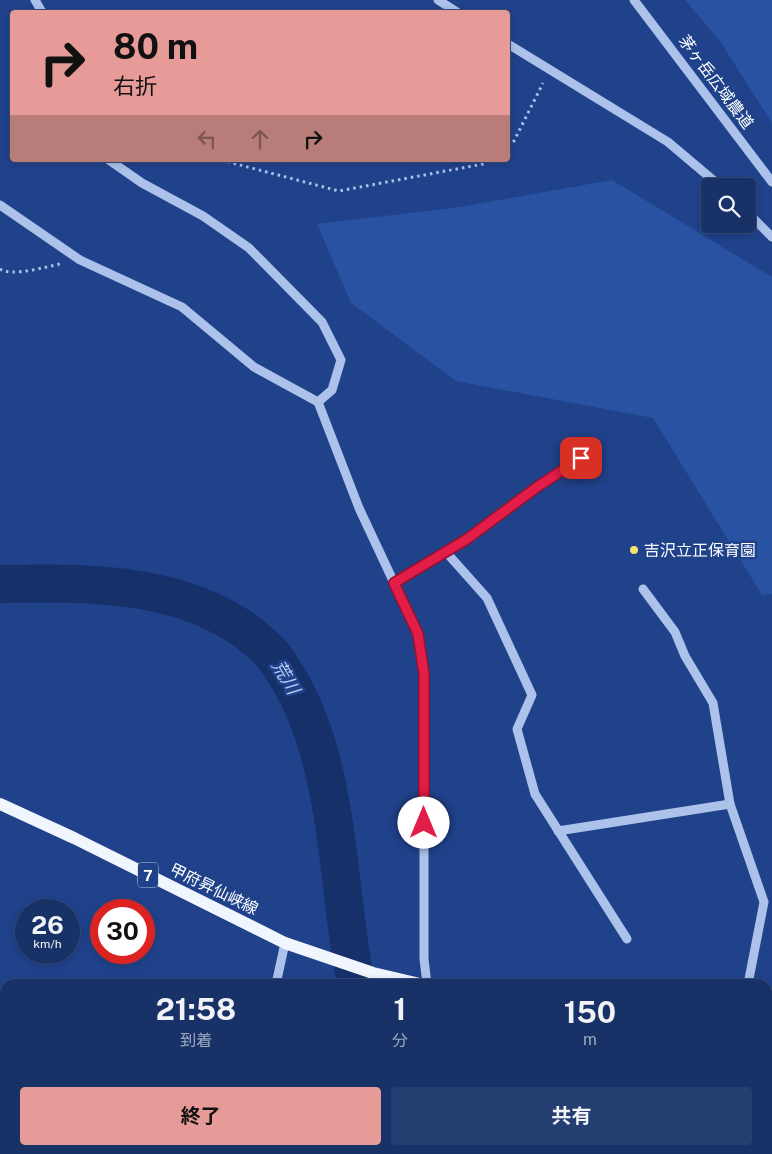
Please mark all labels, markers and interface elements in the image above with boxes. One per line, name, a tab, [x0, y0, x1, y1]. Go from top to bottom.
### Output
text: 80 m	[113, 26, 198, 67]
icon: right	[30, 30, 95, 95]
street label: 茅ヶ岳広域農道	[675, 32, 757, 132]
text: 右折	[113, 73, 157, 99]
icon: left	[193, 125, 221, 153]
icon: ahead	[246, 125, 274, 153]
icon: right	[299, 125, 327, 153]
map controls	[701, 178, 756, 233]
button: search	[701, 178, 756, 233]
pin	[560, 437, 602, 479]
icon: arrive	[567, 444, 595, 472]
place label: 吉沢立正保育園	[644, 541, 756, 560]
marker: 吉沢立正保育園	[628, 544, 640, 556]
water label: 荒川	[268, 656, 305, 700]
position arrow	[397, 796, 449, 848]
street label: 甲府昇仙峡線	[167, 859, 261, 919]
road number: 7	[138, 862, 158, 888]
speed limit sign: 30	[90, 899, 155, 964]
text: 26	[31, 910, 64, 940]
text: km/h	[33, 937, 62, 951]
text: 21:58	[156, 991, 236, 1027]
text: 1	[394, 991, 406, 1027]
text: 150	[564, 994, 616, 1030]
text: m	[583, 1030, 597, 1049]
text: 到着	[180, 1031, 212, 1050]
text: 分	[392, 1031, 408, 1050]
button: 終了	[20, 1087, 381, 1145]
button: 共有	[391, 1087, 752, 1145]

